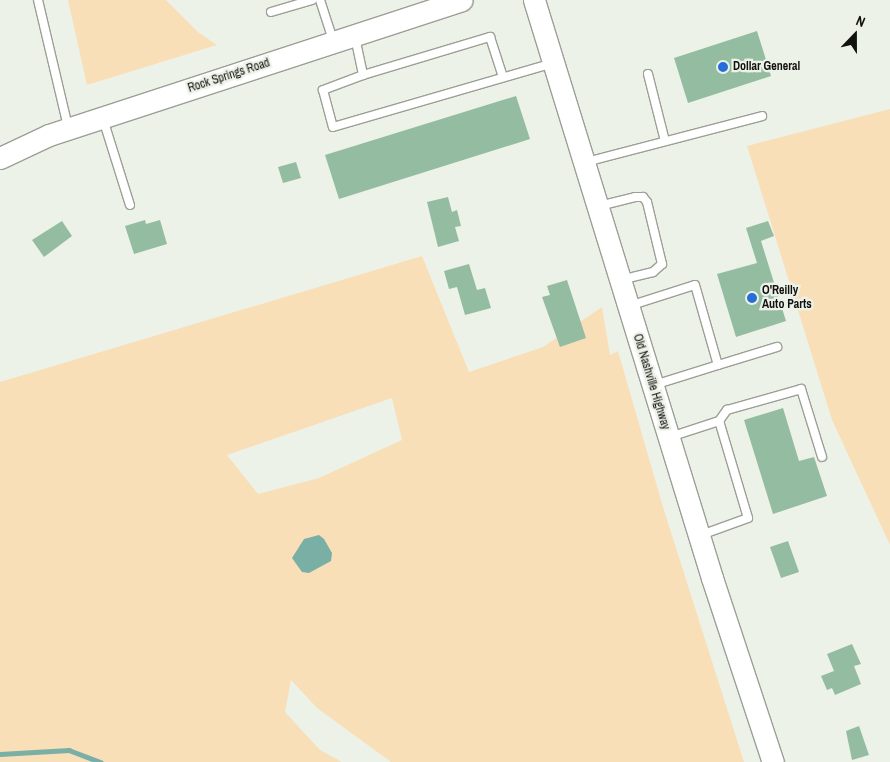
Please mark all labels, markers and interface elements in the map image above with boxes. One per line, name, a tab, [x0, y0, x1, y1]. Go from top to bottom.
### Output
north arrow	[830, 10, 880, 60]
text: N	[853, 11, 868, 31]
street label: Rock Springs Road	[186, 56, 272, 96]
place label: Dollar General	[733, 60, 800, 74]
marker: Dollar General	[717, 61, 729, 73]
place label: O'Reilly Auto Parts	[762, 284, 812, 312]
marker: O'Reilly Auto Parts	[746, 292, 758, 304]
street label: Old Nashville Highway	[630, 332, 672, 432]

